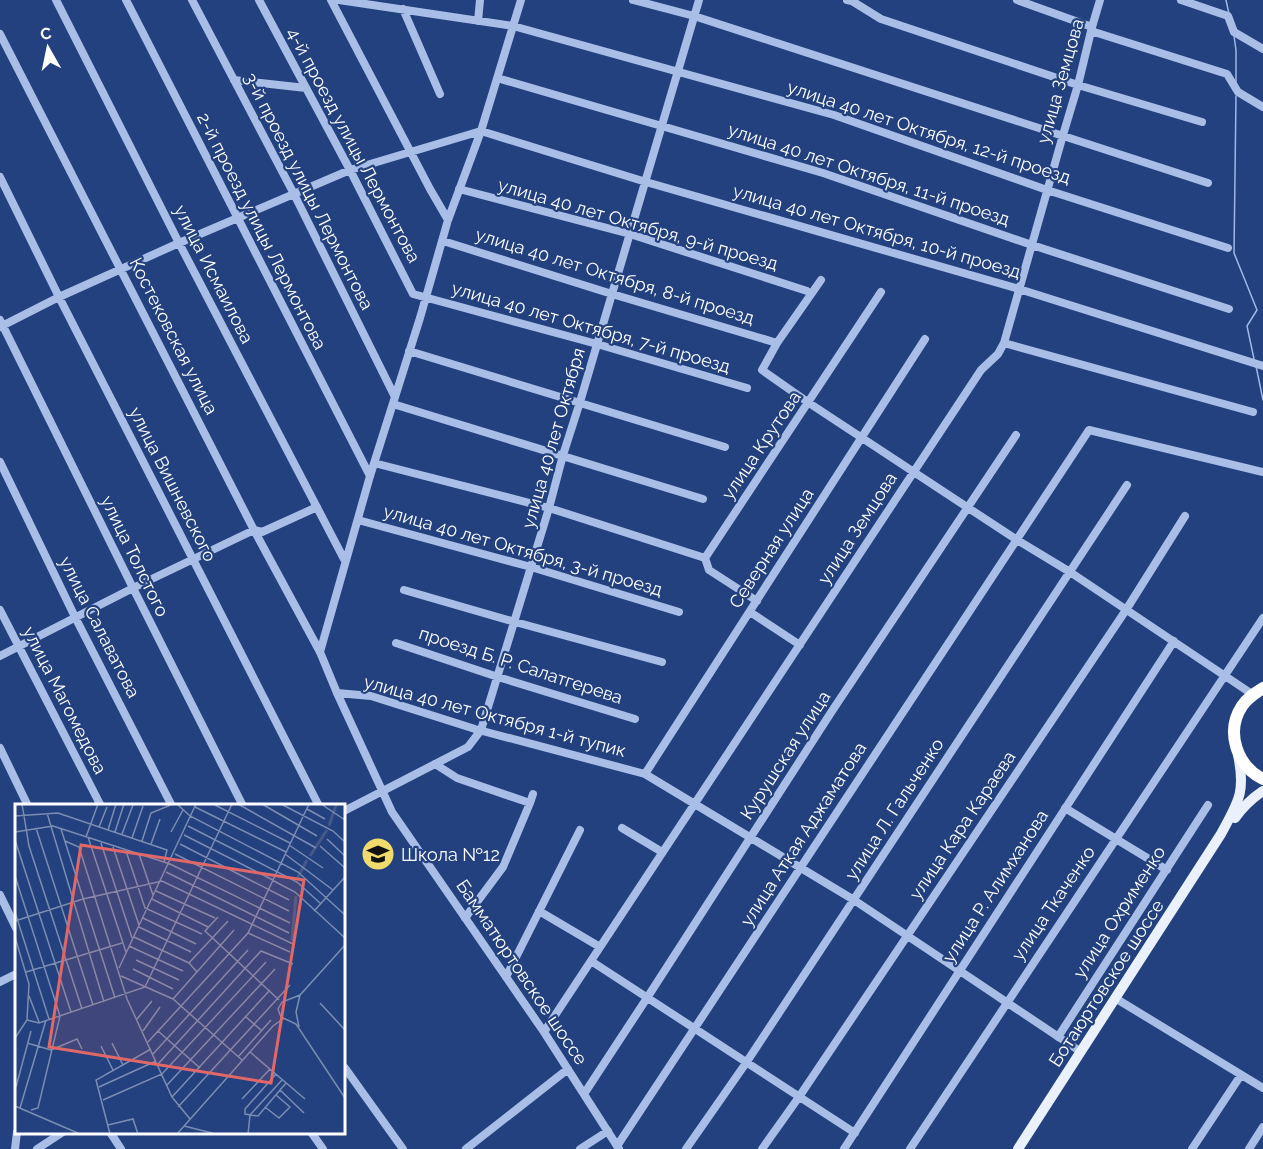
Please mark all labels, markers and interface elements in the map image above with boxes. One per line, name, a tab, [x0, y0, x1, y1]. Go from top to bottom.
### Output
street label: улица Земцова	[1032, 16, 1088, 146]
north arrow	[18, 18, 78, 78]
text: С	[39, 23, 53, 44]
street label: 4-й проезд улицы Лермонтова	[283, 24, 425, 266]
street label: 3-й проезд улицы Лермонтова	[240, 69, 378, 313]
street label: улица 40 лет Октября, 12-й проезд	[785, 76, 1073, 188]
street label: 2-й проезд улицы Лермонтова	[193, 109, 331, 353]
street label: улица 40 лет Октября, 11-й проезд	[726, 118, 1012, 230]
street label: улица 40 лет Октября, 9-й проезд	[496, 174, 780, 274]
street label: улица 40 лет Октября, 10-й проезд	[731, 180, 1023, 282]
street label: улица Исмаилова	[170, 201, 258, 347]
street label: улица 40 лет Октября, 8-й проезд	[473, 224, 757, 328]
street label: Костековская улица	[125, 254, 223, 418]
street label: улица 40 лет Октября, 7-й проезд	[449, 277, 733, 377]
street label: улица 40 лет Октября	[517, 345, 589, 531]
street label: улица Крутова	[717, 387, 805, 503]
street label: улица Вишневского	[125, 403, 221, 565]
street label: улица Земцова	[813, 468, 901, 588]
street label: Северная улица	[724, 484, 818, 612]
street label: улица Толстого	[97, 492, 174, 620]
street label: улица 40 лет Октября, 3-й проезд	[381, 500, 665, 600]
street label: улица Салаватова	[55, 553, 145, 701]
street label: проезд Б. Р. Салатгерева	[417, 622, 625, 708]
street label: улица Магомедова	[19, 623, 111, 777]
street label: улица 40 лет Октября 1-й тупик	[362, 671, 628, 761]
street label: Курушская улица	[736, 687, 834, 823]
street label: улица Л. Гальченко	[840, 734, 948, 884]
street label: улица Аткая Аджаматова	[736, 738, 870, 930]
street label: улица Кара Караева	[905, 747, 1019, 903]
inset map	[15, 804, 345, 1134]
street label: улица Р. Алимханова	[938, 806, 1052, 966]
school or university icon: Школа №12	[360, 836, 396, 872]
street label: улица Ткаченко	[1007, 842, 1099, 964]
street label: улица Охрименко	[1068, 842, 1170, 982]
place label: Школа №12	[401, 844, 500, 865]
street label: Бамматюртовское шоссе	[452, 875, 592, 1069]
street label: Ботаюртовское шоссе	[1044, 895, 1168, 1070]

